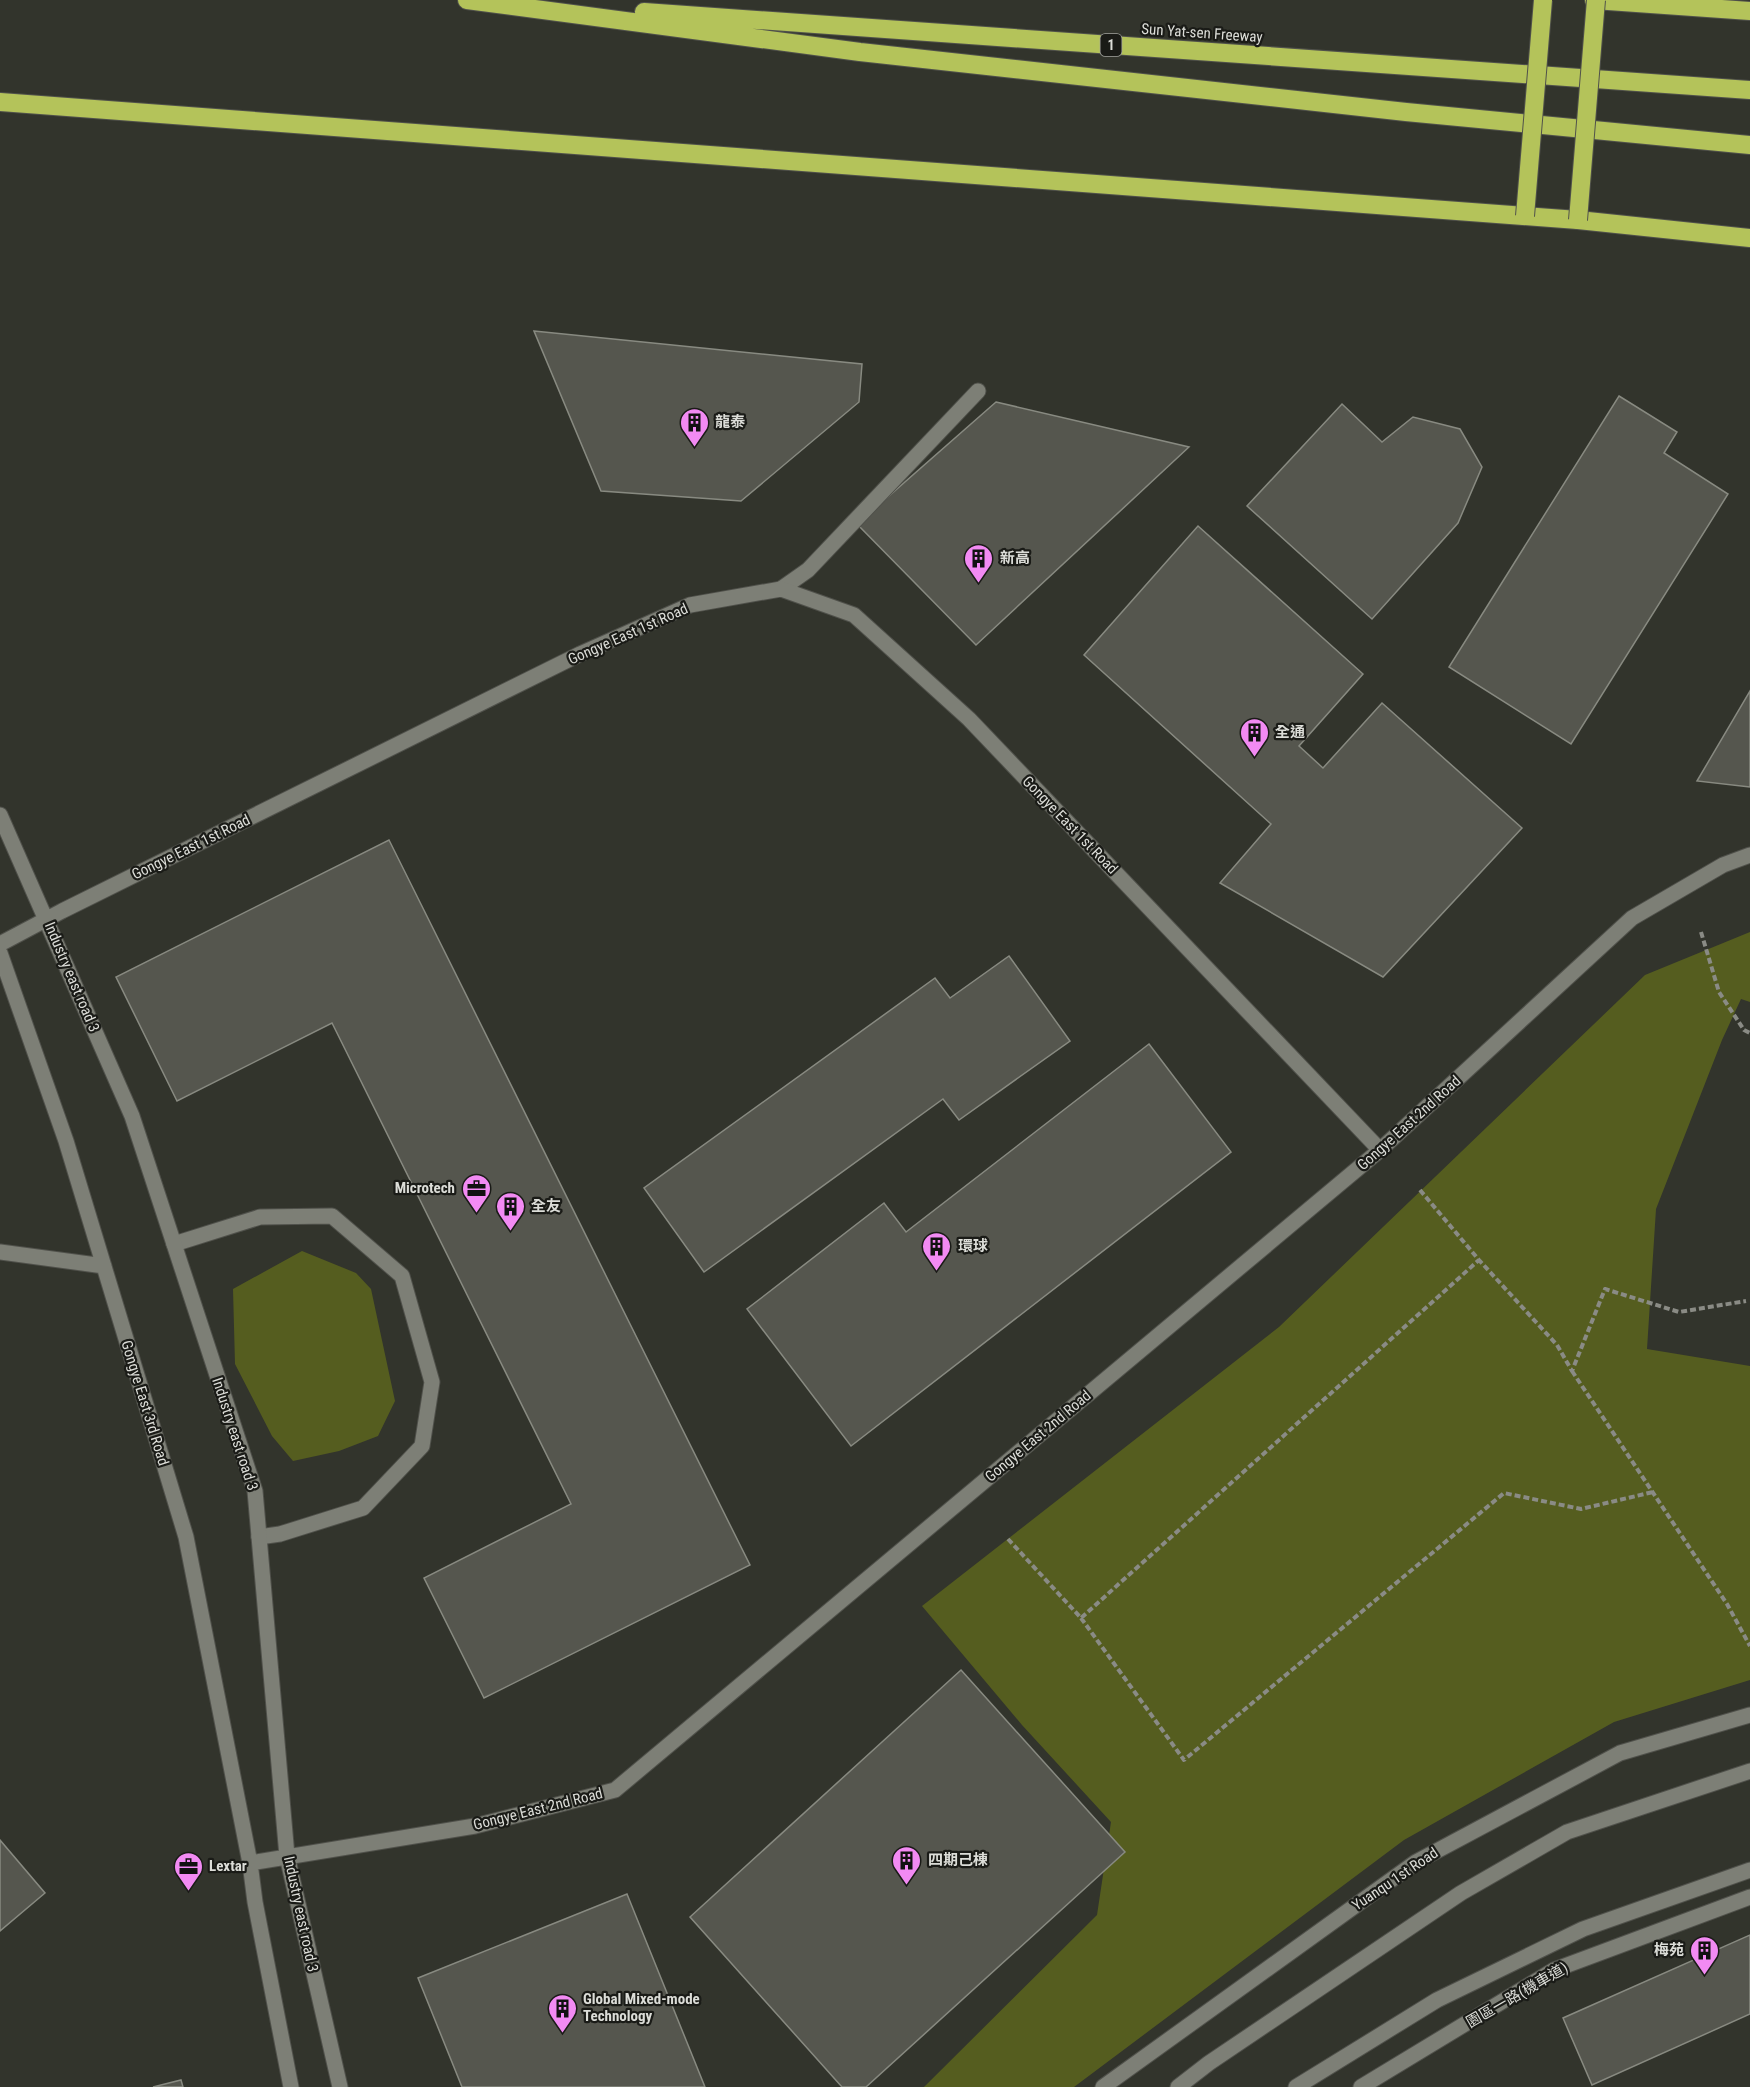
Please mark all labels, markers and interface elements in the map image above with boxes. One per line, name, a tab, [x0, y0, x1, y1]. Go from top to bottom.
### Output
street label: Sun Yat-sen Freeway	[1141, 20, 1263, 46]
road number: 1	[1100, 34, 1122, 56]
building icon: 龍泰	[678, 406, 710, 448]
place label: 龍泰	[715, 413, 746, 431]
building icon: 新高	[963, 542, 995, 584]
place label: 新高	[1000, 549, 1030, 567]
street label: Gongye East 1st Road	[565, 599, 691, 669]
building icon: 全通	[1238, 716, 1270, 758]
place label: 全通	[1275, 723, 1305, 741]
street label: Gongye East 1st Road	[1019, 772, 1121, 878]
street label: Gongye East 1st Road	[129, 811, 253, 883]
street label: Industry east road 3	[41, 919, 103, 1035]
street label: Gongye East 2nd Road	[1354, 1072, 1464, 1174]
office icon: Microtech	[460, 1172, 492, 1214]
place label: Microtech	[395, 1179, 455, 1197]
building icon: 全友	[494, 1190, 526, 1232]
place label: 全友	[531, 1197, 561, 1215]
building icon: 環球	[921, 1230, 953, 1272]
place label: 環球	[958, 1237, 988, 1255]
street label: Gongye East 3rd Road	[117, 1338, 173, 1468]
street label: Industry east road 3	[208, 1375, 262, 1493]
street label: Gongye East 2nd Road	[981, 1386, 1095, 1486]
street label: Gongye East 2nd Road	[471, 1784, 605, 1834]
building icon: 四期己棟	[891, 1844, 923, 1886]
street label: Yuanqu 1st Road	[1349, 1844, 1441, 1914]
office icon: Lextar	[172, 1850, 204, 1892]
place label: 四期己棟	[928, 1851, 988, 1869]
street label: Industry east road 3	[280, 1855, 322, 1973]
place label: Lextar	[209, 1857, 247, 1875]
building icon: 梅苑	[1689, 1934, 1721, 1976]
place label: 梅苑	[1654, 1941, 1684, 1959]
street label: 園區一路(機車道)	[1463, 1959, 1571, 2031]
place label: Global Mixed-mode Technology	[583, 1990, 700, 2025]
building icon: Global Mixed-mode Technology	[546, 1992, 578, 2034]

